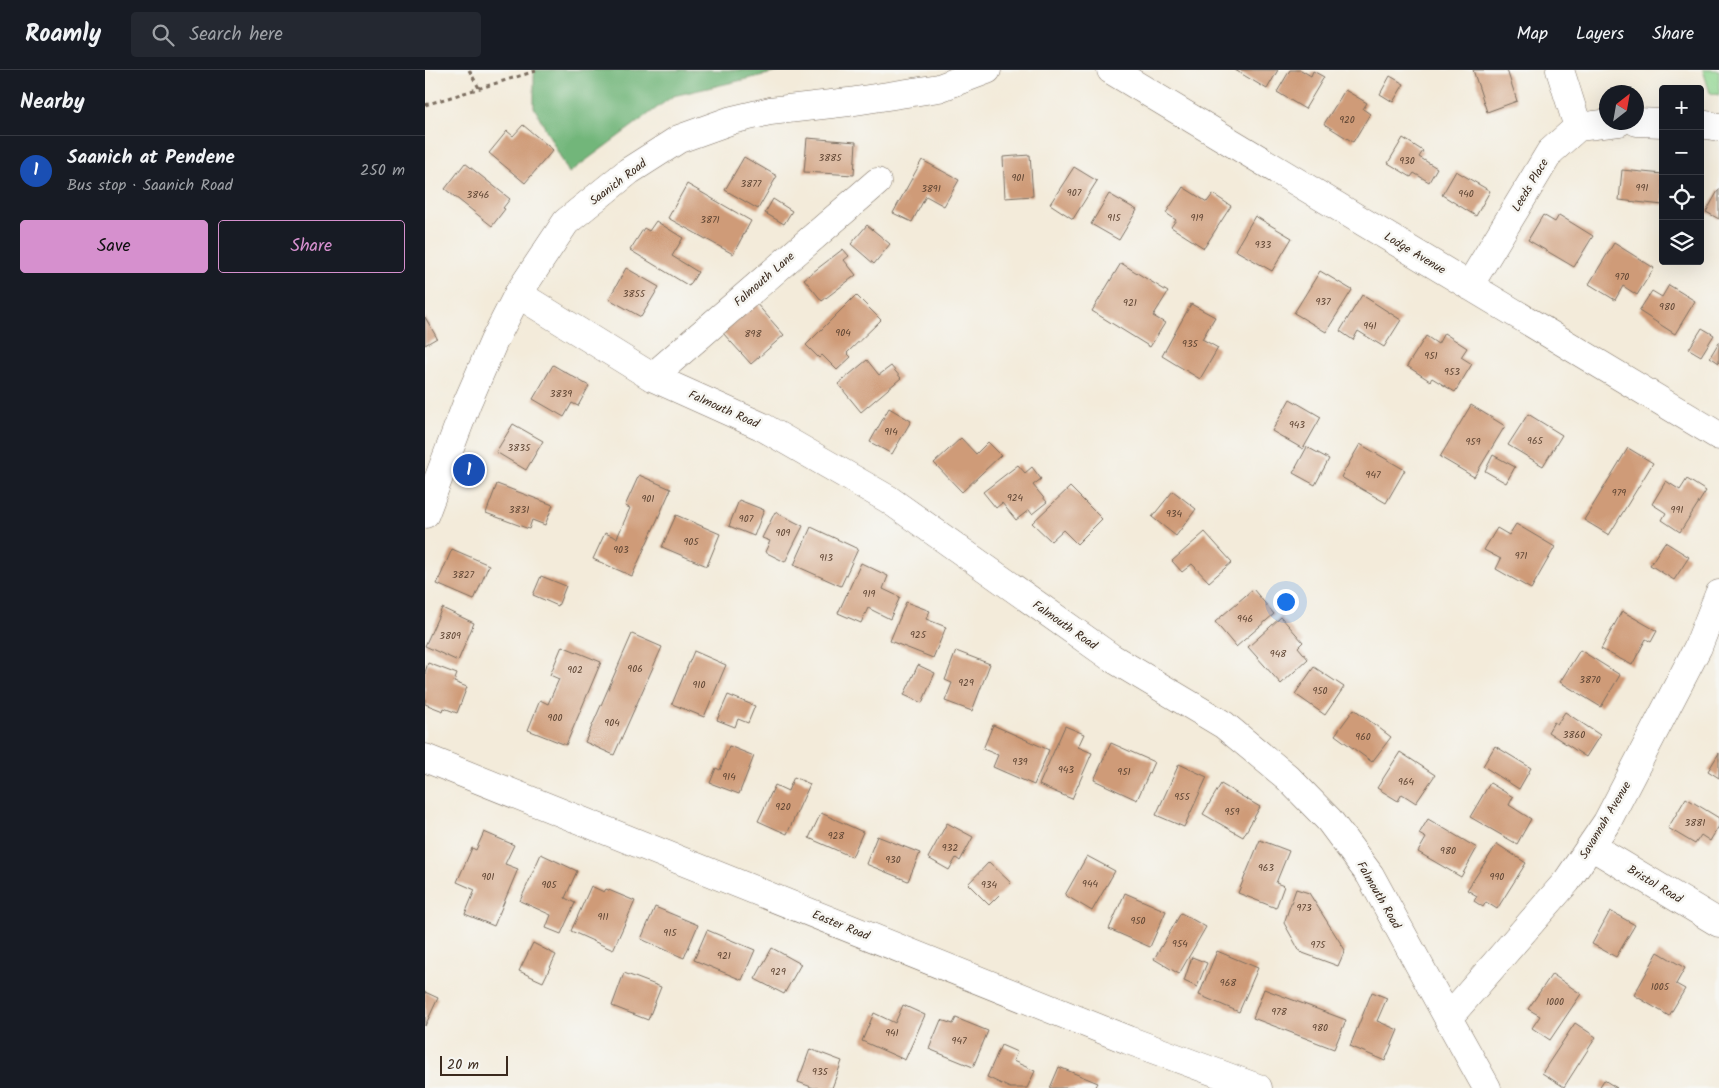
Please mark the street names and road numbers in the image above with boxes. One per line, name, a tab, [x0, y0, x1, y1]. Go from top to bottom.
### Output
street label: Saanich Road	[586, 154, 652, 210]
street label: Leeds Place	[1507, 155, 1554, 215]
street label: Lodge Avenue	[1380, 227, 1450, 280]
street label: Falmouth Lane	[730, 247, 799, 311]
street label: Falmouth Road	[685, 385, 763, 434]
street label: Falmouth Road	[1028, 596, 1102, 655]
street label: Savannah Avenue	[1575, 777, 1636, 863]
street label: Falmouth Road	[1351, 858, 1406, 934]
street label: Bristol Road	[1623, 860, 1687, 909]
street label: Easter Road	[809, 905, 873, 946]

